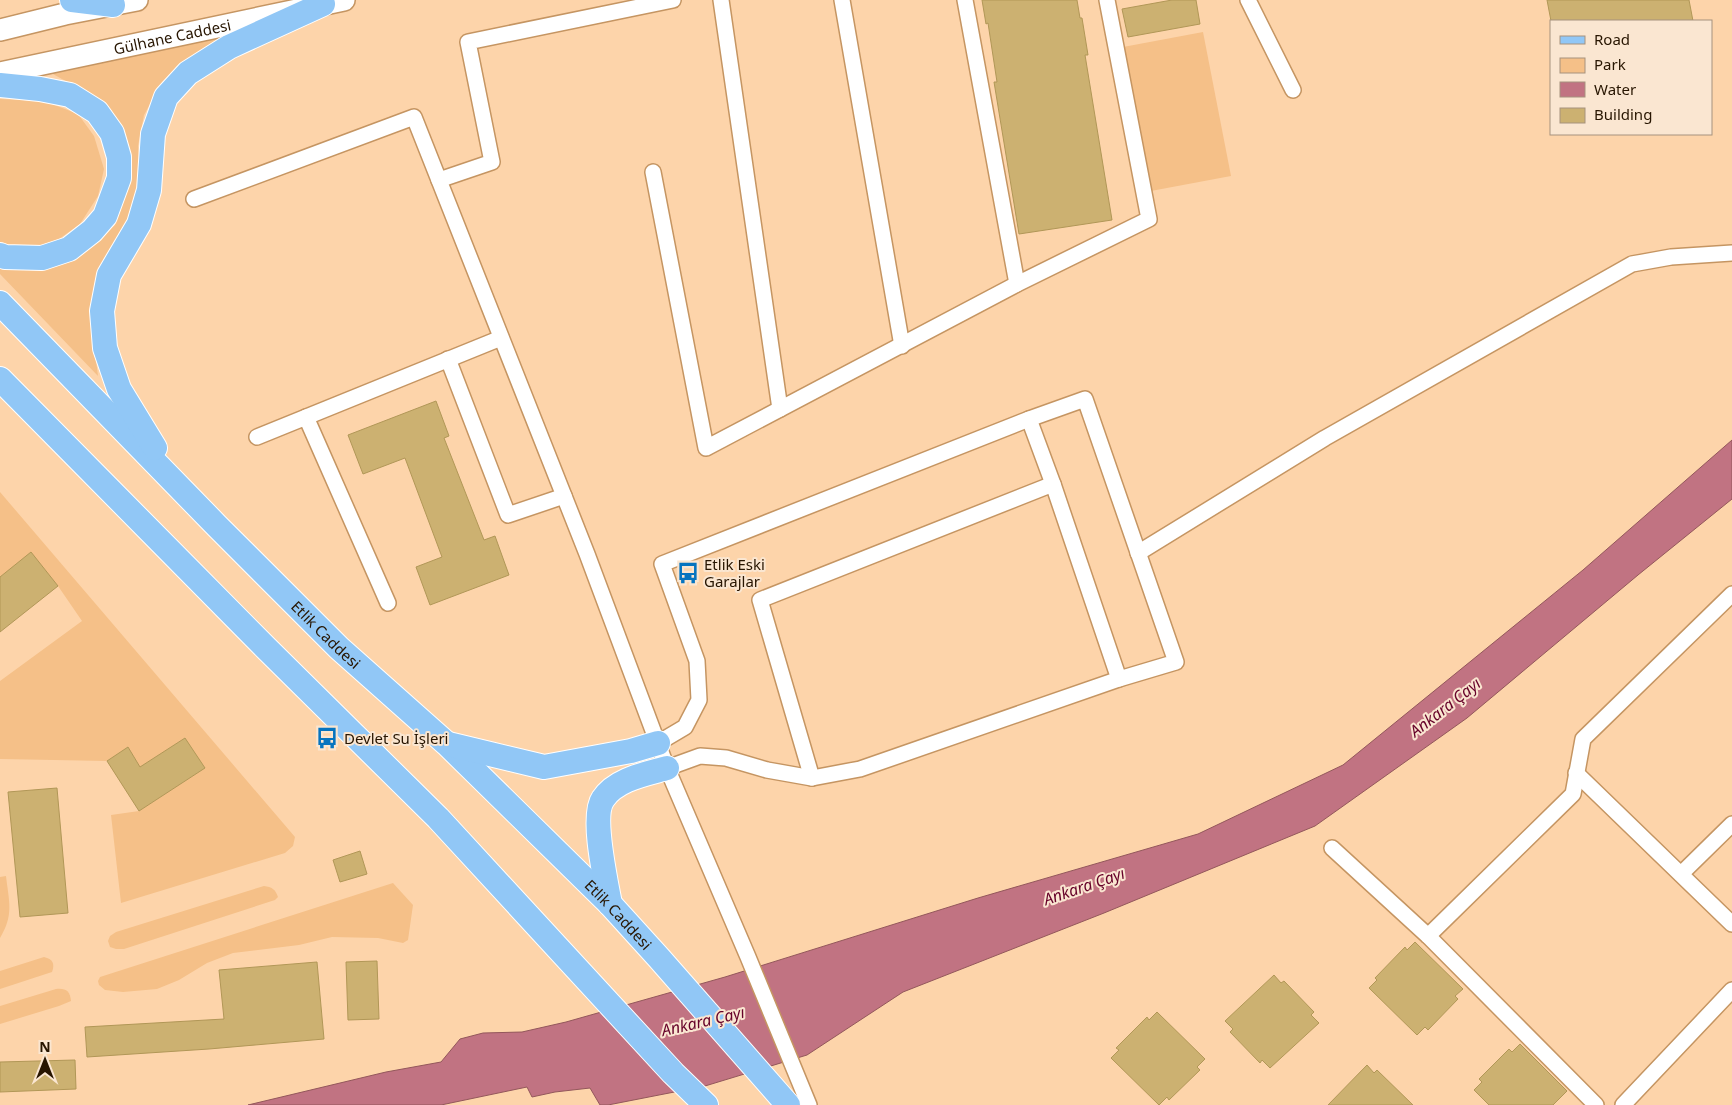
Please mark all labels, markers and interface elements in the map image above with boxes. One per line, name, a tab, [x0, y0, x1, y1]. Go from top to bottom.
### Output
street label: Gülhane Caddesi	[112, 14, 233, 59]
legend	[1550, 20, 1712, 135]
text: Road	[1594, 29, 1630, 49]
text: Park	[1594, 54, 1626, 74]
text: Water	[1594, 79, 1636, 99]
text: Building	[1594, 104, 1652, 124]
place label: Etlik Eski Garajlar	[704, 554, 765, 591]
bus stop icon: Etlik Eski Garajlar	[675, 560, 701, 586]
street label: Etlik Caddesi	[287, 596, 365, 673]
water label: Ankara Çayı	[1404, 672, 1485, 742]
bus stop icon: Devlet Su İşleri	[314, 725, 340, 751]
place label: Devlet Su İşleri	[344, 728, 448, 748]
water label: Ankara Çayı	[1039, 862, 1128, 911]
street label: Etlik Caddesi	[581, 875, 656, 954]
water label: Ankara Çayı	[658, 1001, 747, 1041]
north arrow	[20, 1035, 70, 1085]
text: N	[39, 1037, 51, 1056]

